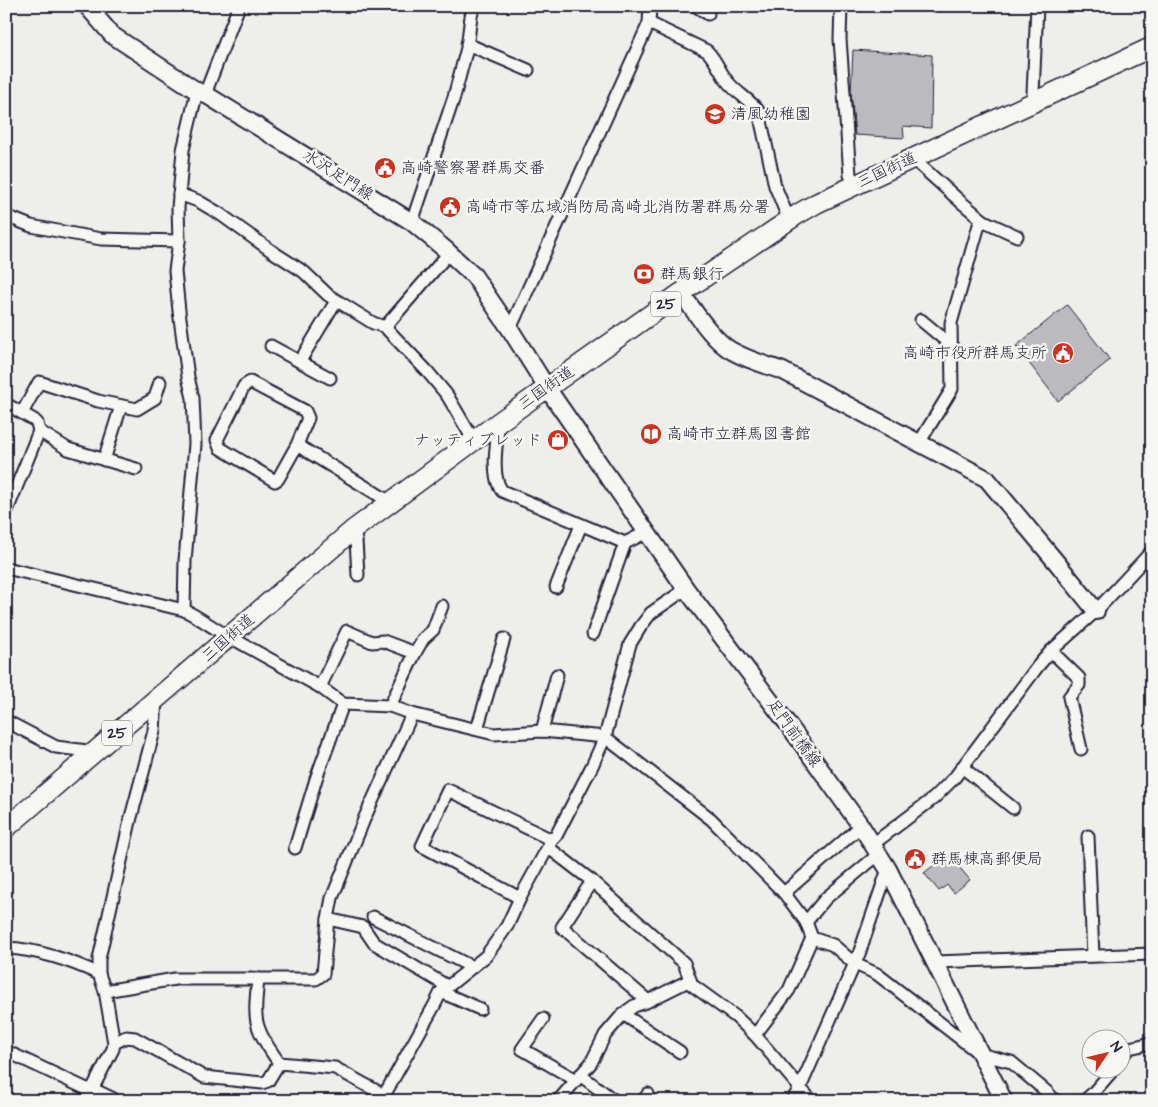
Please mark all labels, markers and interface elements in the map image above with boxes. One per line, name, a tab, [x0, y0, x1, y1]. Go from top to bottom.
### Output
school or university icon: 清風幼稚園	[703, 102, 727, 126]
place label: 清風幼稚園	[731, 103, 811, 125]
street label: 水沢足門線	[298, 144, 378, 206]
street label: 三国街道	[853, 147, 921, 193]
public building icon: 高崎警察署群馬交番	[373, 156, 397, 180]
place label: 高崎警察署群馬交番	[401, 157, 545, 179]
public building icon: 高崎市等広域消防局高崎北消防署群馬分署	[438, 195, 462, 219]
place label: 高崎市等広域消防局高崎北消防署群馬分署	[466, 196, 770, 218]
bank icon: 群馬銀行	[632, 262, 656, 286]
place label: 群馬銀行	[660, 263, 724, 285]
road number: 25	[651, 292, 681, 316]
public building icon: 高崎市役所群馬支所	[1051, 341, 1075, 365]
place label: 高崎市役所群馬支所	[903, 342, 1047, 364]
street label: 三国街道	[513, 361, 579, 415]
library icon: 高崎市立群馬図書館	[639, 422, 663, 446]
place label: 高崎市立群馬図書館	[667, 423, 811, 445]
shop icon: ナッティブレッド	[546, 428, 570, 452]
place label: ナッティブレッド	[414, 429, 542, 451]
street label: 三国街道	[197, 609, 259, 667]
street label: 足門前橋線	[762, 694, 826, 772]
road number: 25	[102, 720, 132, 746]
public building icon: 群馬棟高郵便局	[903, 847, 927, 871]
place label: 群馬棟高郵便局	[931, 848, 1043, 870]
north arrow	[1080, 1030, 1130, 1080]
text: N	[1105, 1038, 1127, 1057]

